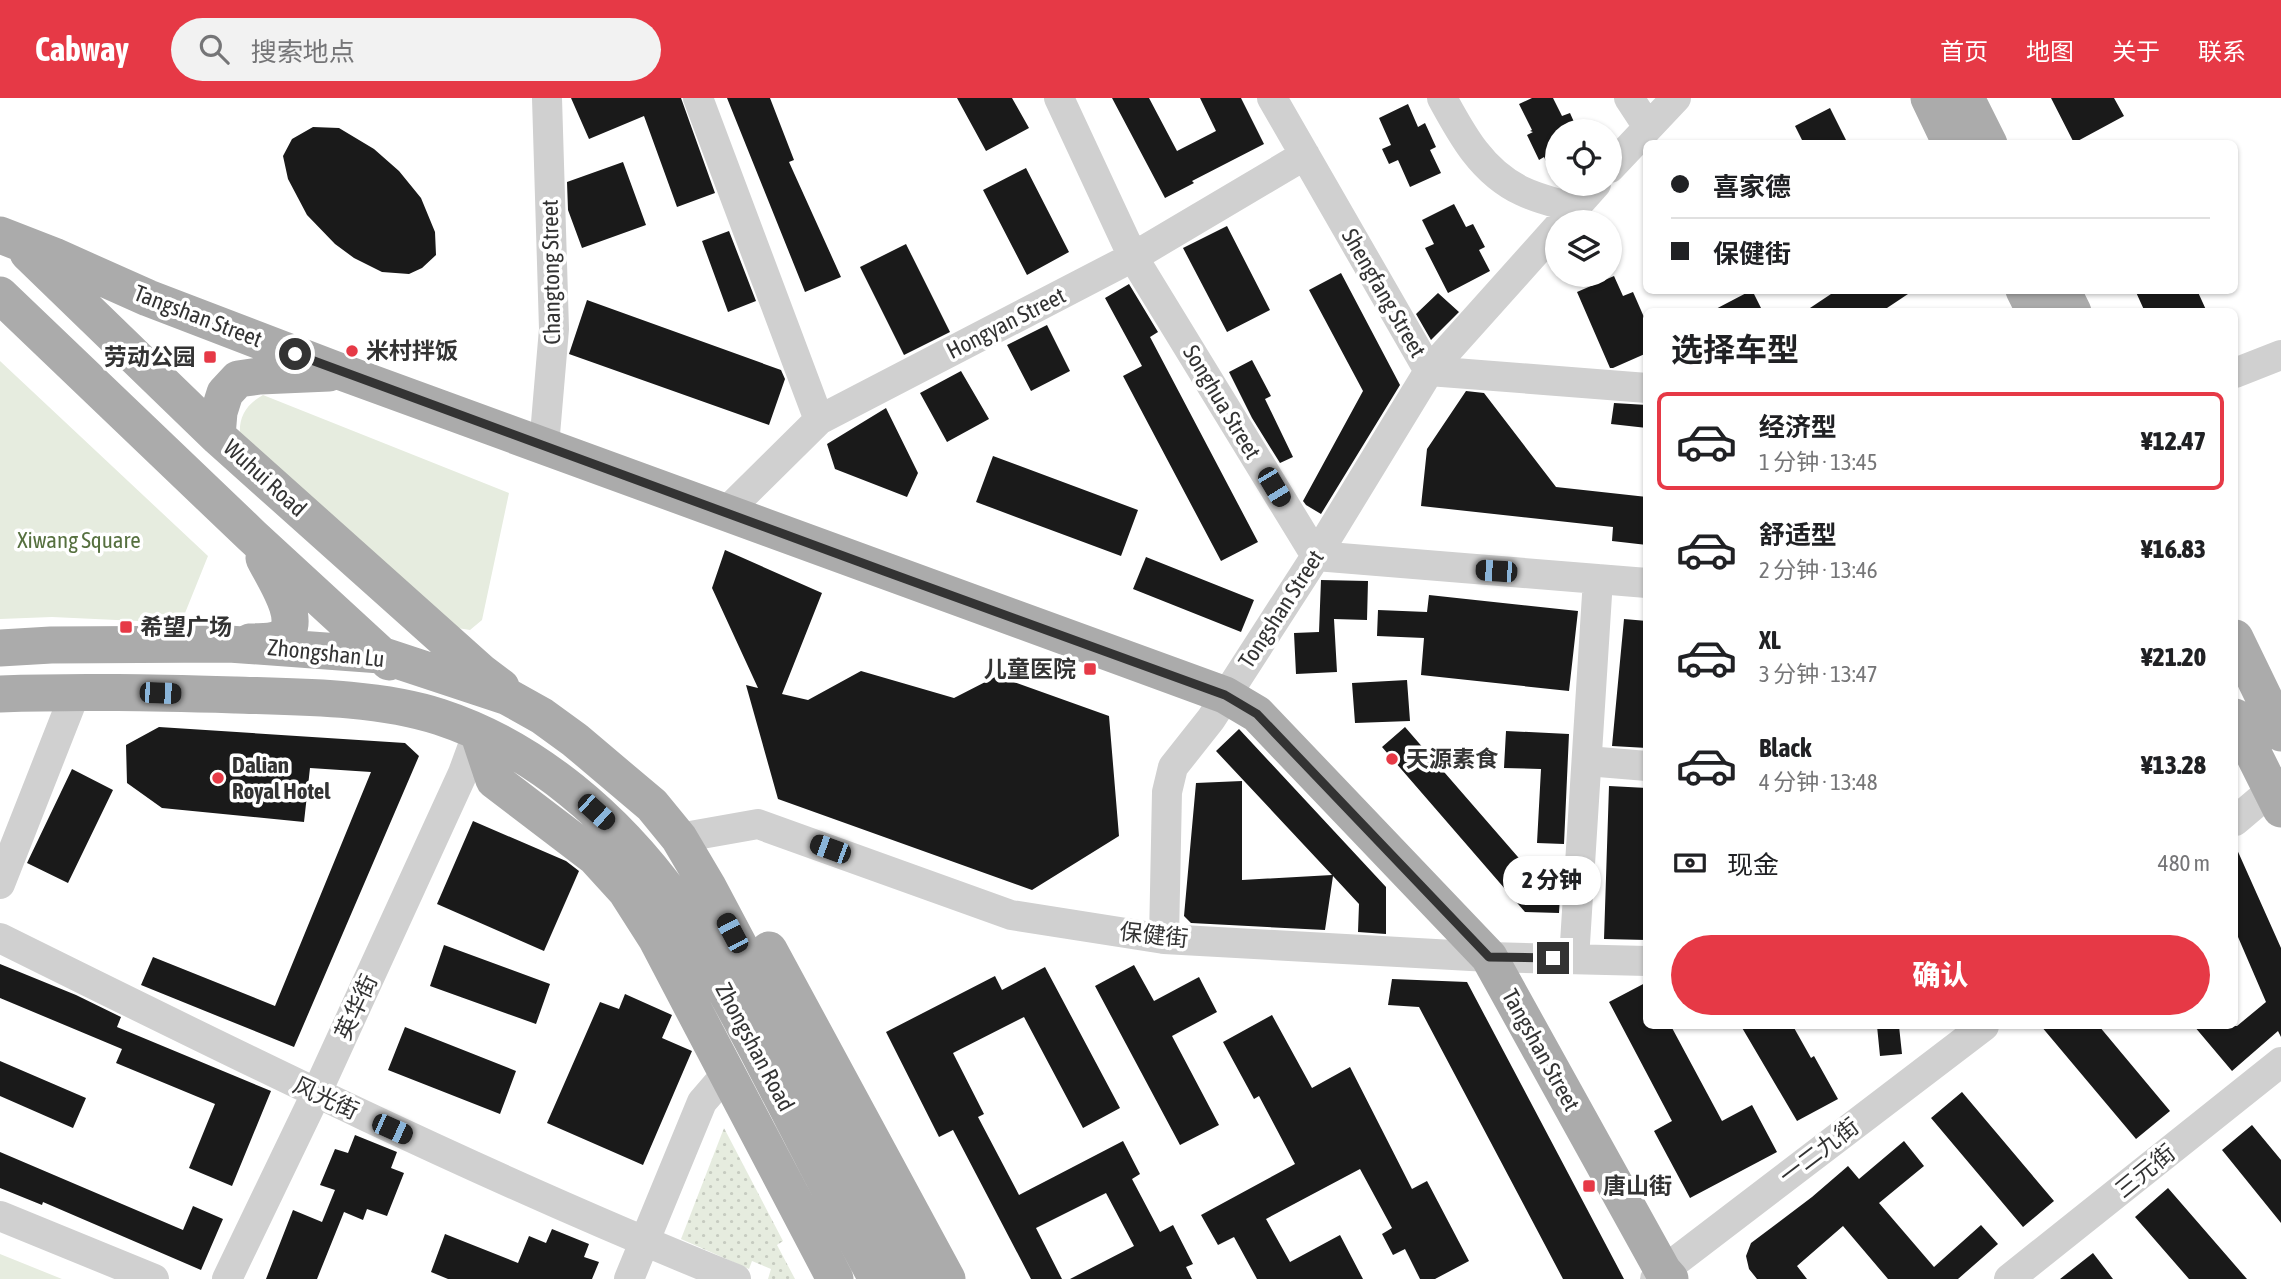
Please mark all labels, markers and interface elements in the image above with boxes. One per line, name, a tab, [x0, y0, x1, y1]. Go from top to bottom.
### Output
search box	[171, 18, 661, 81]
text: Cabway	[35, 30, 129, 68]
icon: search	[195, 30, 233, 68]
text: 搜索地点	[251, 37, 355, 67]
text: 首页	[1940, 38, 1988, 65]
text: 地图	[2026, 38, 2074, 65]
text: 关于	[2112, 38, 2160, 65]
text: 联系	[2198, 38, 2246, 65]
map controls	[1545, 119, 1622, 287]
button: locate	[1545, 119, 1622, 196]
text: 喜家德	[1713, 172, 1791, 202]
street label: Changtong Street	[537, 199, 565, 345]
button: layers	[1545, 210, 1622, 287]
street label: Shengfang Street	[1337, 224, 1431, 362]
text: 保健街	[1713, 239, 1791, 269]
street label: Tangshan Street	[130, 280, 266, 352]
street label: Hongyan Street	[942, 282, 1070, 364]
text: 选择车型	[1671, 331, 1799, 368]
route start	[279, 338, 311, 370]
place label: 米村拌饭	[366, 338, 458, 364]
street label: Songhua Street	[1178, 340, 1266, 464]
marker: 米村拌饭	[344, 343, 360, 359]
place label: 劳动公园	[104, 344, 196, 370]
marker: 劳动公园	[202, 349, 218, 365]
icon: car	[1675, 410, 1738, 473]
text: 经济型	[1759, 412, 1837, 442]
text: ¥12.47	[2141, 426, 2206, 456]
street label: Wuhui Road	[218, 434, 312, 522]
text: 1 分钟 · 13:45	[1759, 449, 1878, 475]
car	[1255, 464, 1294, 510]
icon: car	[1675, 518, 1738, 581]
text: 舒适型	[1759, 520, 1837, 550]
park label: Xiwang Square	[17, 527, 141, 553]
text: ¥16.83	[2141, 534, 2206, 564]
street label: Tongshan Street	[1233, 545, 1329, 673]
text: 2 分钟 · 13:46	[1759, 557, 1878, 583]
car	[1475, 559, 1518, 583]
place label: 希望广场	[140, 614, 232, 640]
marker: 希望广场	[118, 619, 134, 635]
text: XL	[1759, 625, 1781, 655]
icon: car	[1675, 626, 1738, 689]
street label: Zhongshan Lu	[266, 634, 386, 672]
text: ¥21.20	[2141, 642, 2206, 672]
place label: 儿童医院	[984, 656, 1076, 682]
marker: 儿童医院	[1082, 661, 1098, 677]
text: 3 分钟 · 13:47	[1759, 661, 1878, 687]
car	[139, 682, 182, 704]
text: Black	[1759, 733, 1811, 763]
icon: car	[1675, 734, 1738, 797]
place label: 天源素食	[1406, 746, 1499, 772]
text: ¥13.28	[2141, 750, 2206, 780]
marker: 天源素食	[1384, 751, 1400, 767]
place label: Dalian Royal Hotel	[232, 752, 331, 804]
text: 4 分钟 · 13:48	[1759, 769, 1878, 795]
marker: Dalian Royal Hotel	[210, 770, 226, 786]
car	[574, 790, 619, 834]
car	[807, 832, 854, 866]
icon: cash	[1671, 844, 1709, 882]
text: 现金	[1727, 850, 1779, 880]
text: 480 m	[2158, 850, 2210, 876]
callout: 2 分钟	[1504, 856, 1602, 906]
text: 2 分钟	[1522, 867, 1582, 893]
car	[713, 910, 752, 956]
street label: 保健街	[1118, 918, 1190, 952]
button: 确认	[1671, 935, 2210, 1015]
route end	[1537, 942, 1569, 974]
street label: 英华街	[330, 970, 382, 1044]
street label: Zhongshan Road	[710, 978, 800, 1116]
street label: Tangshan Street	[1497, 985, 1585, 1115]
street label: 风光街	[289, 1072, 363, 1124]
car	[369, 1111, 416, 1147]
street label: 一二九街	[1774, 1113, 1864, 1189]
street label: 三元街	[2110, 1139, 2180, 1203]
place label: 唐山街	[1603, 1173, 1672, 1199]
marker: 唐山街	[1581, 1178, 1597, 1194]

